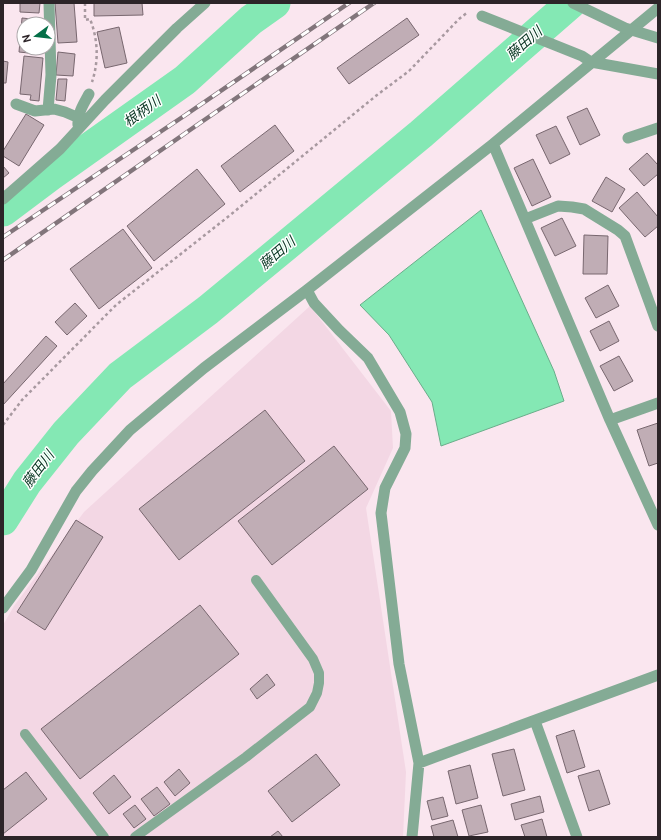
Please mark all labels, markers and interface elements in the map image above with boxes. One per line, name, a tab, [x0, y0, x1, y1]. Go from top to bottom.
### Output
north arrow	[16, 16, 56, 56]
water label: 藤田川	[502, 21, 547, 64]
text: N	[19, 33, 34, 44]
water label: 根柄川	[120, 90, 166, 131]
water label: 藤田川	[255, 231, 300, 273]
water label: 藤田川	[18, 445, 59, 491]

